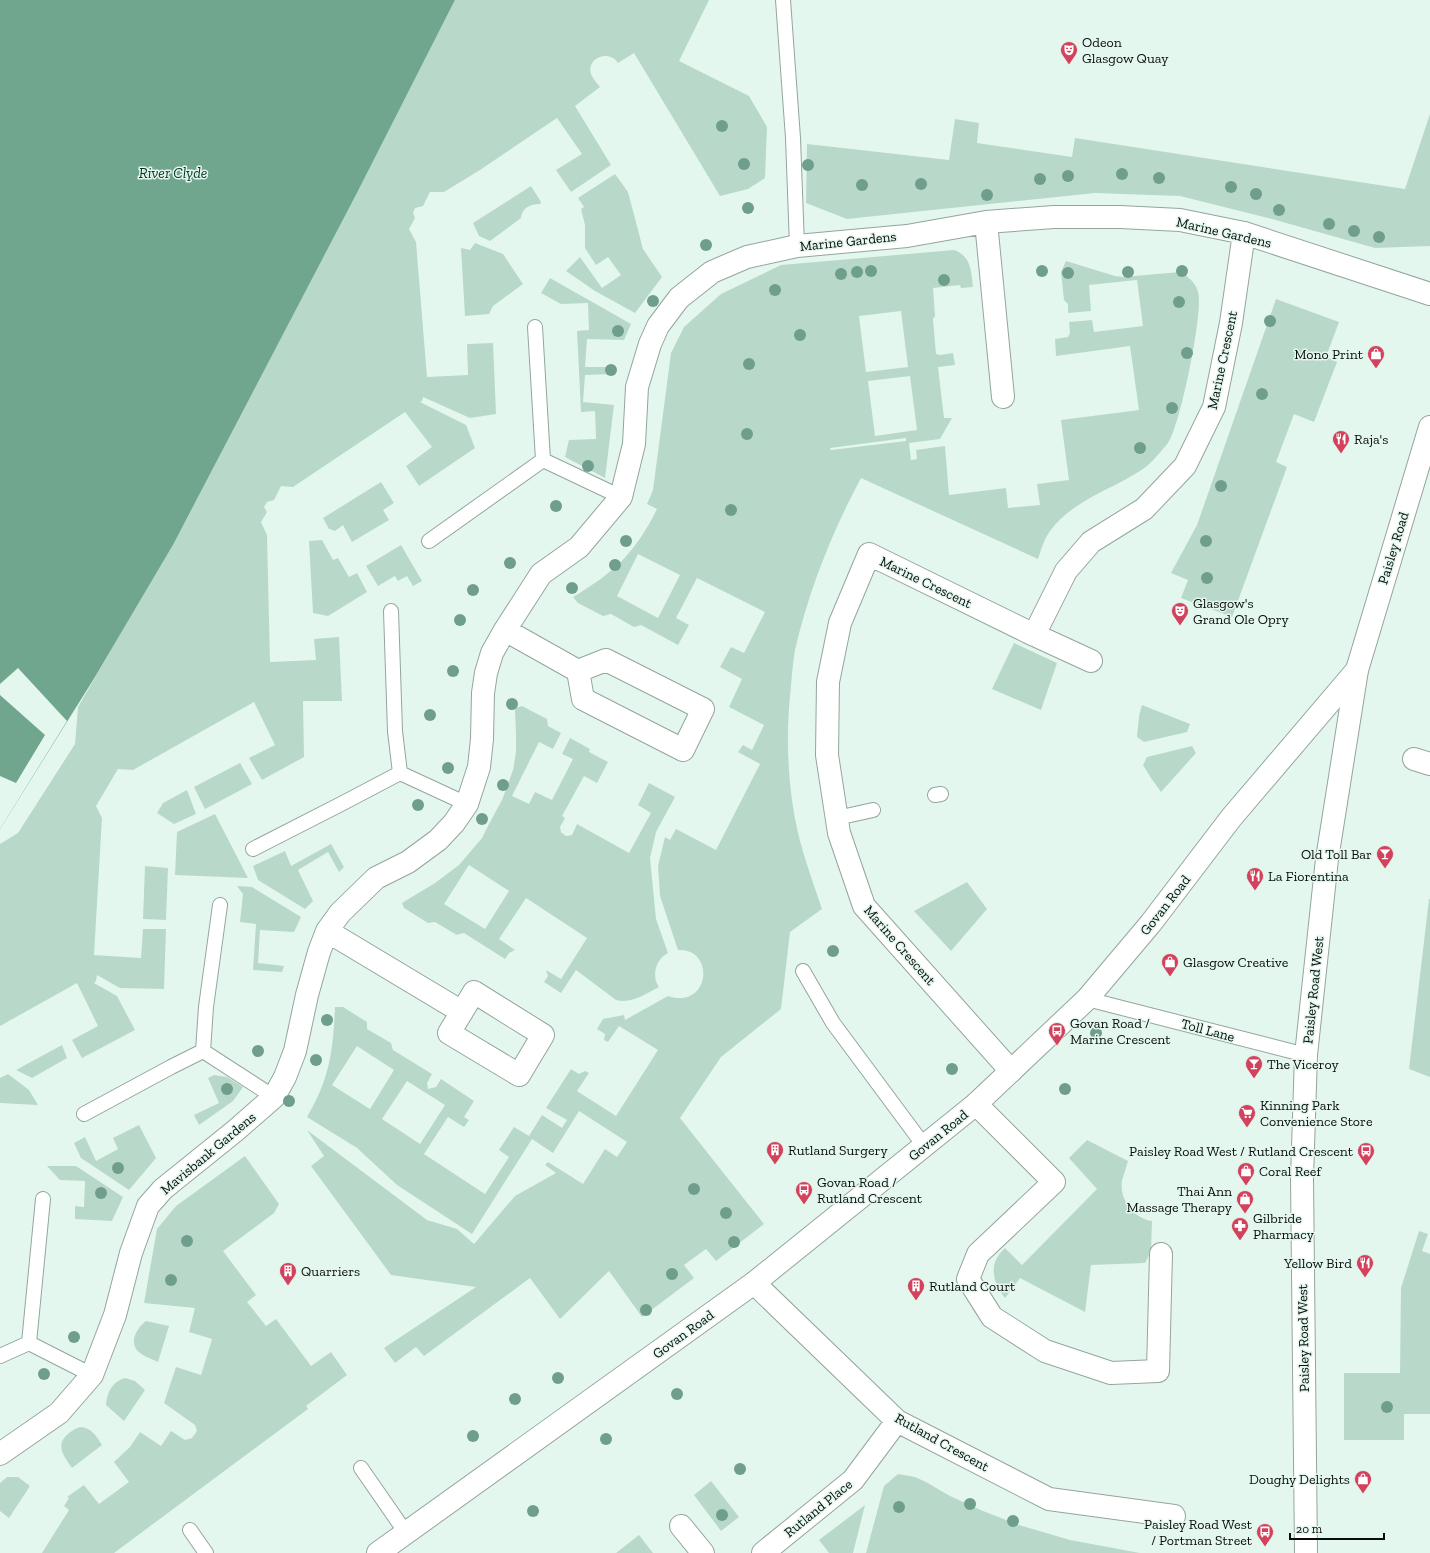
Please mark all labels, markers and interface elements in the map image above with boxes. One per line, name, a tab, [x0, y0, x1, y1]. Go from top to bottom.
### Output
place label: Odeon Glasgow Quay	[1082, 34, 1169, 67]
theatre icon: Odeon Glasgow Quay	[1059, 40, 1079, 65]
water label: River Clyde	[139, 164, 207, 182]
street label: Marine Gardens	[1175, 213, 1273, 252]
street label: Marine Gardens	[799, 228, 897, 255]
street label: Marine Crescent	[1204, 308, 1241, 411]
shop icon: Mono Print	[1366, 344, 1386, 369]
place label: Mono Print	[1294, 346, 1364, 363]
restaurant icon: Raja's	[1331, 429, 1351, 454]
place label: Raja's	[1354, 431, 1388, 448]
street label: Paisley Road	[1374, 510, 1413, 586]
street label: Marine Crescent	[877, 553, 975, 612]
place label: Glasgow's Grand Ole Opry	[1193, 595, 1290, 628]
theatre icon: Glasgow's Grand Ole Opry	[1170, 601, 1190, 626]
bar icon: Old Toll Bar	[1375, 844, 1395, 869]
place label: Old Toll Bar	[1301, 846, 1372, 863]
restaurant icon: La Fiorentina	[1245, 866, 1265, 891]
place label: La Fiorentina	[1268, 868, 1349, 885]
street label: Govan Road	[1137, 872, 1194, 939]
street label: Marine Crescent	[860, 902, 940, 989]
street label: Paisley Road West	[1299, 935, 1328, 1045]
shop icon: Glasgow Creative	[1160, 952, 1180, 977]
place label: Glasgow Creative	[1183, 954, 1289, 971]
place label: Govan Road / Marine Crescent	[1070, 1015, 1171, 1048]
street label: Toll Lane	[1179, 1015, 1237, 1046]
bus stop icon: Govan Road / Marine Crescent	[1047, 1021, 1067, 1046]
bar icon: The Viceroy	[1244, 1054, 1264, 1079]
place label: The Viceroy	[1267, 1056, 1339, 1073]
place label: Kinning Park Convenience Store	[1260, 1097, 1373, 1130]
supermarket icon: Kinning Park Convenience Store	[1237, 1103, 1257, 1128]
street label: Govan Road	[905, 1106, 972, 1165]
street label: Mavisbank Gardens	[157, 1109, 259, 1198]
building icon: Rutland Surgery	[765, 1140, 785, 1165]
bus stop icon: Paisley Road West / Rutland Crescent	[1356, 1141, 1376, 1166]
place label: Rutland Surgery	[788, 1142, 888, 1159]
place label: Paisley Road West / Rutland Crescent	[1129, 1143, 1354, 1160]
shop icon: Coral Reef	[1236, 1161, 1256, 1186]
place label: Coral Reef	[1259, 1163, 1322, 1180]
place label: Govan Road / Rutland Crescent	[817, 1174, 923, 1207]
bus stop icon: Govan Road / Rutland Crescent	[794, 1180, 814, 1205]
place label: Thai Ann Massage Therapy	[1126, 1183, 1233, 1216]
shop icon: Thai Ann Massage Therapy	[1235, 1189, 1255, 1214]
place label: Gilbride Pharmacy	[1253, 1210, 1315, 1243]
pharmacy icon: Gilbride Pharmacy	[1230, 1216, 1250, 1241]
restaurant icon: Yellow Bird	[1355, 1253, 1375, 1278]
place label: Yellow Bird	[1283, 1255, 1352, 1272]
building icon: Quarriers	[278, 1261, 298, 1286]
place label: Quarriers	[301, 1263, 360, 1280]
building icon: Rutland Court	[906, 1276, 926, 1301]
place label: Rutland Court	[929, 1278, 1016, 1295]
street label: Paisley Road West	[1294, 1283, 1313, 1392]
street label: Govan Road	[649, 1306, 718, 1362]
street label: Rutland Crescent	[892, 1410, 992, 1476]
shop icon: Doughy Delights	[1353, 1469, 1373, 1494]
place label: Doughy Delights	[1249, 1471, 1350, 1488]
street label: Rutland Place	[781, 1476, 856, 1541]
scale bar	[1290, 1515, 1384, 1541]
place label: Paisley Road West / Portman Street	[1144, 1516, 1253, 1549]
bus stop icon: Paisley Road West / Portman Street	[1255, 1522, 1275, 1547]
text: 20 m	[1296, 1522, 1323, 1536]

